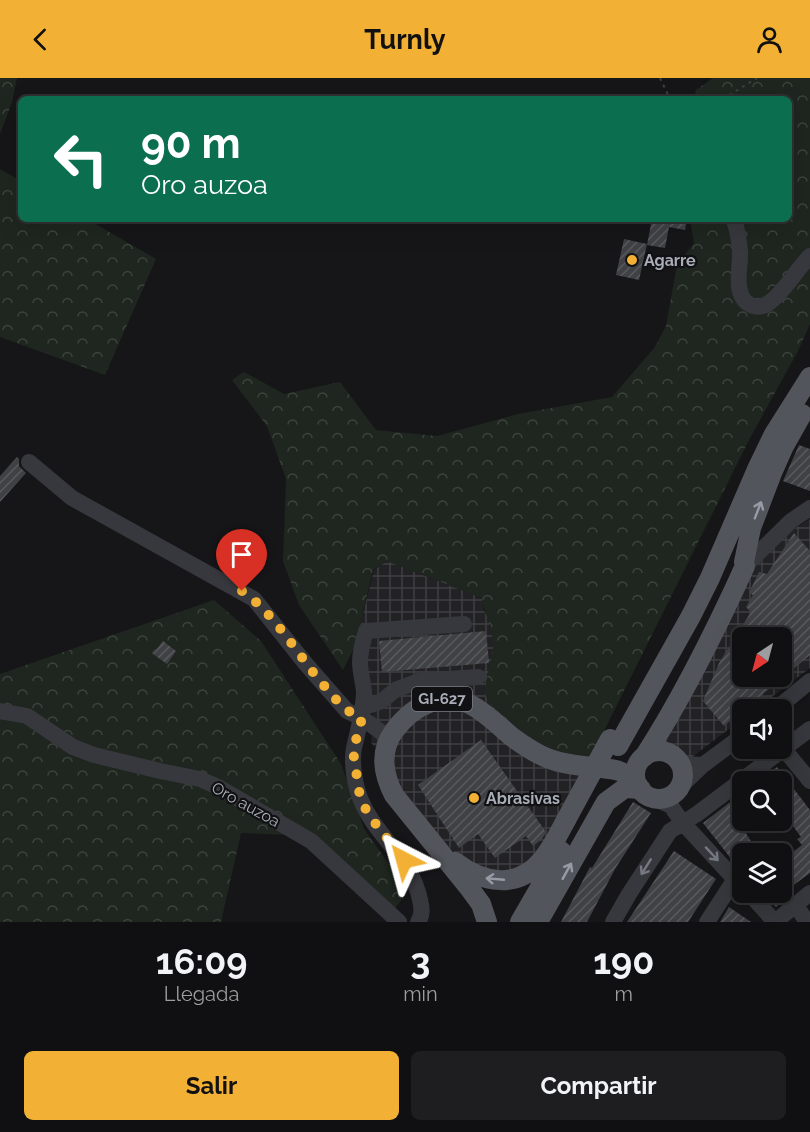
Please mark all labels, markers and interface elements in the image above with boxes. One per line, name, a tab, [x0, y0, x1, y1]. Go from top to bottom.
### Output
icon: back	[24, 23, 57, 56]
icon: person	[753, 23, 786, 56]
text: Turnly	[364, 24, 446, 55]
text: 90 m	[141, 119, 241, 168]
icon: left	[42, 120, 120, 198]
text: Oro auzoa	[141, 169, 268, 200]
place label: Agarre	[644, 251, 696, 270]
marker: Agarre	[625, 253, 639, 267]
one-way arrow	[753, 501, 764, 520]
pin	[216, 529, 267, 591]
icon: arrive	[225, 538, 258, 571]
north arrow	[732, 627, 792, 687]
map controls	[732, 627, 792, 903]
road number: GI-627	[412, 687, 472, 711]
button: sound	[732, 699, 792, 759]
button: search	[732, 771, 792, 831]
street label: Oro auzoa	[208, 778, 283, 831]
place label: Abrasivas	[486, 789, 560, 808]
marker: Abrasivas	[467, 791, 481, 805]
position arrow	[372, 828, 436, 892]
button: layers	[732, 843, 792, 903]
one-way arrow	[705, 847, 720, 862]
one-way arrow	[639, 858, 651, 875]
one-way arrow	[561, 863, 573, 880]
one-way arrow	[485, 873, 505, 884]
text: 16:09	[156, 940, 248, 982]
text: 3	[410, 940, 430, 982]
text: 190	[593, 940, 654, 982]
text: Llegada	[164, 982, 239, 1006]
text: min	[403, 982, 438, 1006]
text: m	[615, 982, 633, 1006]
button: Salir	[24, 1051, 399, 1120]
button: Compartir	[411, 1051, 786, 1120]

